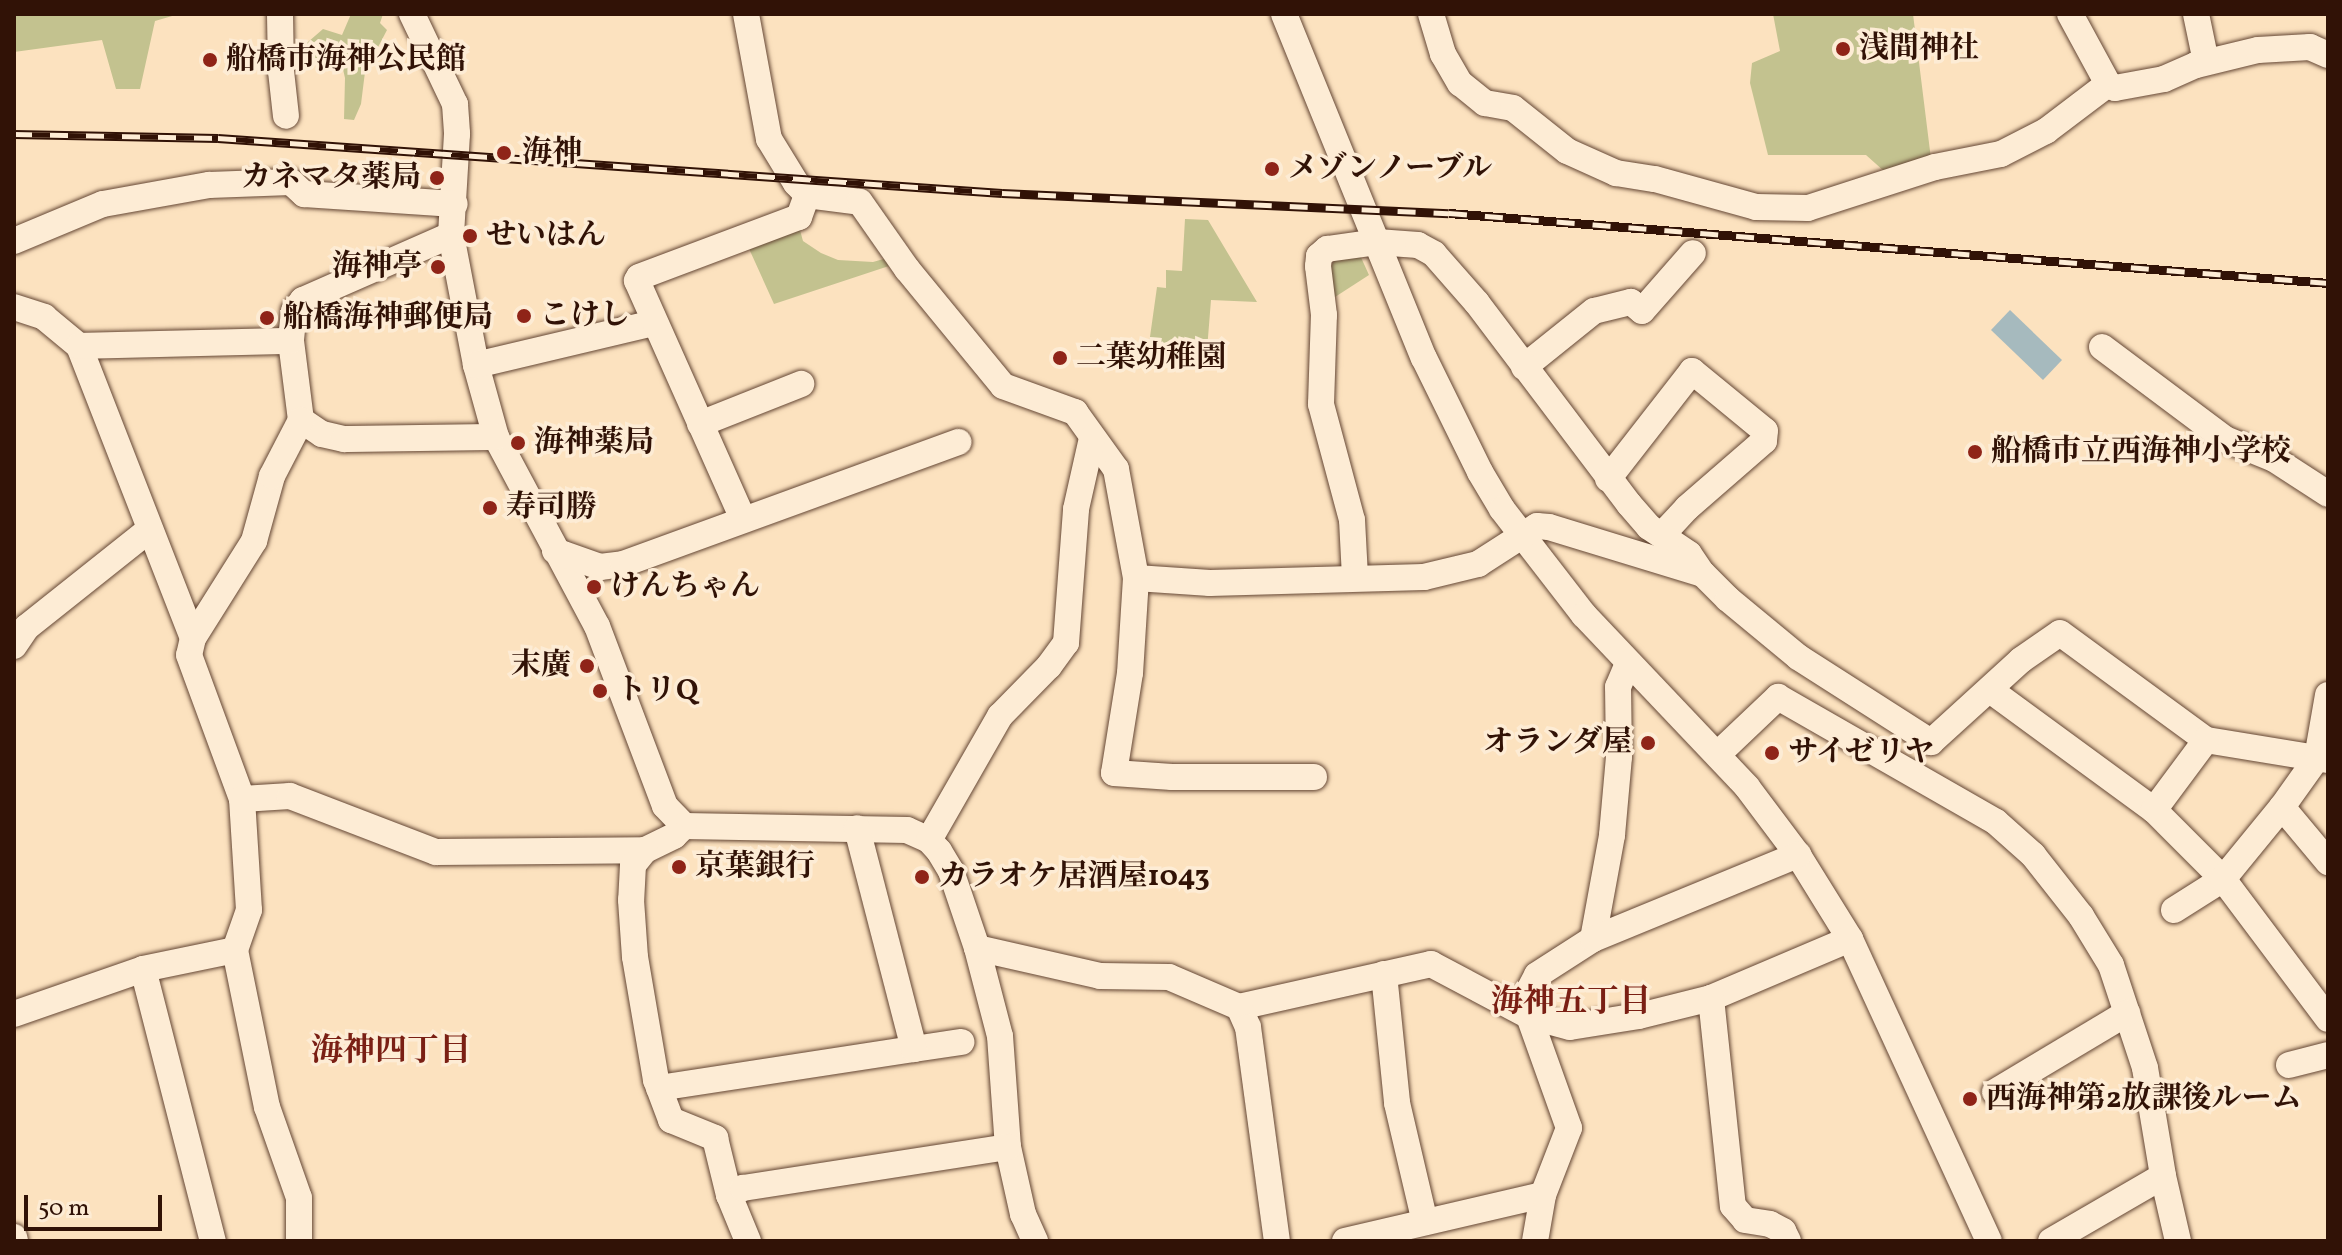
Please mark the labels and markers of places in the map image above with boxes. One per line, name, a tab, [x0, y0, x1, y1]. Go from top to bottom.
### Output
place label: 浅間神社	[1859, 31, 1979, 67]
marker: 浅間神社	[1834, 40, 1852, 58]
place label: 船橋市海神公民館	[226, 42, 466, 78]
marker: 船橋市海神公民館	[201, 51, 219, 69]
place label: 海神	[522, 135, 582, 171]
marker: 海神	[493, 142, 515, 164]
place label: メゾンノーブル	[1288, 151, 1497, 187]
place label: カネマタ薬局	[241, 160, 421, 196]
marker: メゾンノーブル	[1263, 160, 1281, 178]
marker: カネマタ薬局	[428, 169, 446, 187]
place label: せいはん	[486, 218, 606, 254]
marker: せいはん	[461, 227, 479, 245]
place label: 海神亭	[332, 249, 422, 285]
marker: 海神亭	[429, 258, 447, 276]
place label: こけし	[540, 298, 630, 334]
place label: 船橋海神郵便局	[283, 300, 493, 336]
marker: こけし	[515, 307, 533, 325]
marker: 船橋海神郵便局	[258, 309, 276, 327]
place label: 二葉幼稚園	[1076, 340, 1226, 376]
marker: 二葉幼稚園	[1051, 349, 1069, 367]
place label: 海神薬局	[534, 425, 654, 461]
marker: 海神薬局	[509, 434, 527, 452]
place label: 船橋市立西海神小学校	[1991, 434, 2291, 470]
marker: 船橋市立西海神小学校	[1966, 443, 1984, 461]
place label: 寿司勝	[506, 490, 596, 526]
marker: 寿司勝	[481, 499, 499, 517]
place label: けんちゃん	[610, 569, 760, 605]
marker: けんちゃん	[585, 578, 603, 596]
place label: 末廣	[511, 648, 571, 684]
marker: 末廣	[578, 657, 596, 675]
place label: トリQ	[616, 673, 698, 709]
marker: トリQ	[591, 682, 609, 700]
place label: オランダ屋	[1482, 725, 1632, 761]
marker: オランダ屋	[1639, 734, 1657, 752]
place label: サイゼリヤ	[1788, 735, 1938, 771]
marker: サイゼリヤ	[1763, 744, 1781, 762]
place label: 京葉銀行	[695, 849, 815, 885]
marker: 京葉銀行	[670, 858, 688, 876]
place label: カラオケ居酒屋1043	[938, 859, 1210, 895]
marker: カラオケ居酒屋1043	[913, 868, 931, 886]
place label: 西海神第2放課後ルーム	[1986, 1081, 2302, 1117]
marker: 西海神第2放課後ルーム	[1961, 1090, 1979, 1108]

